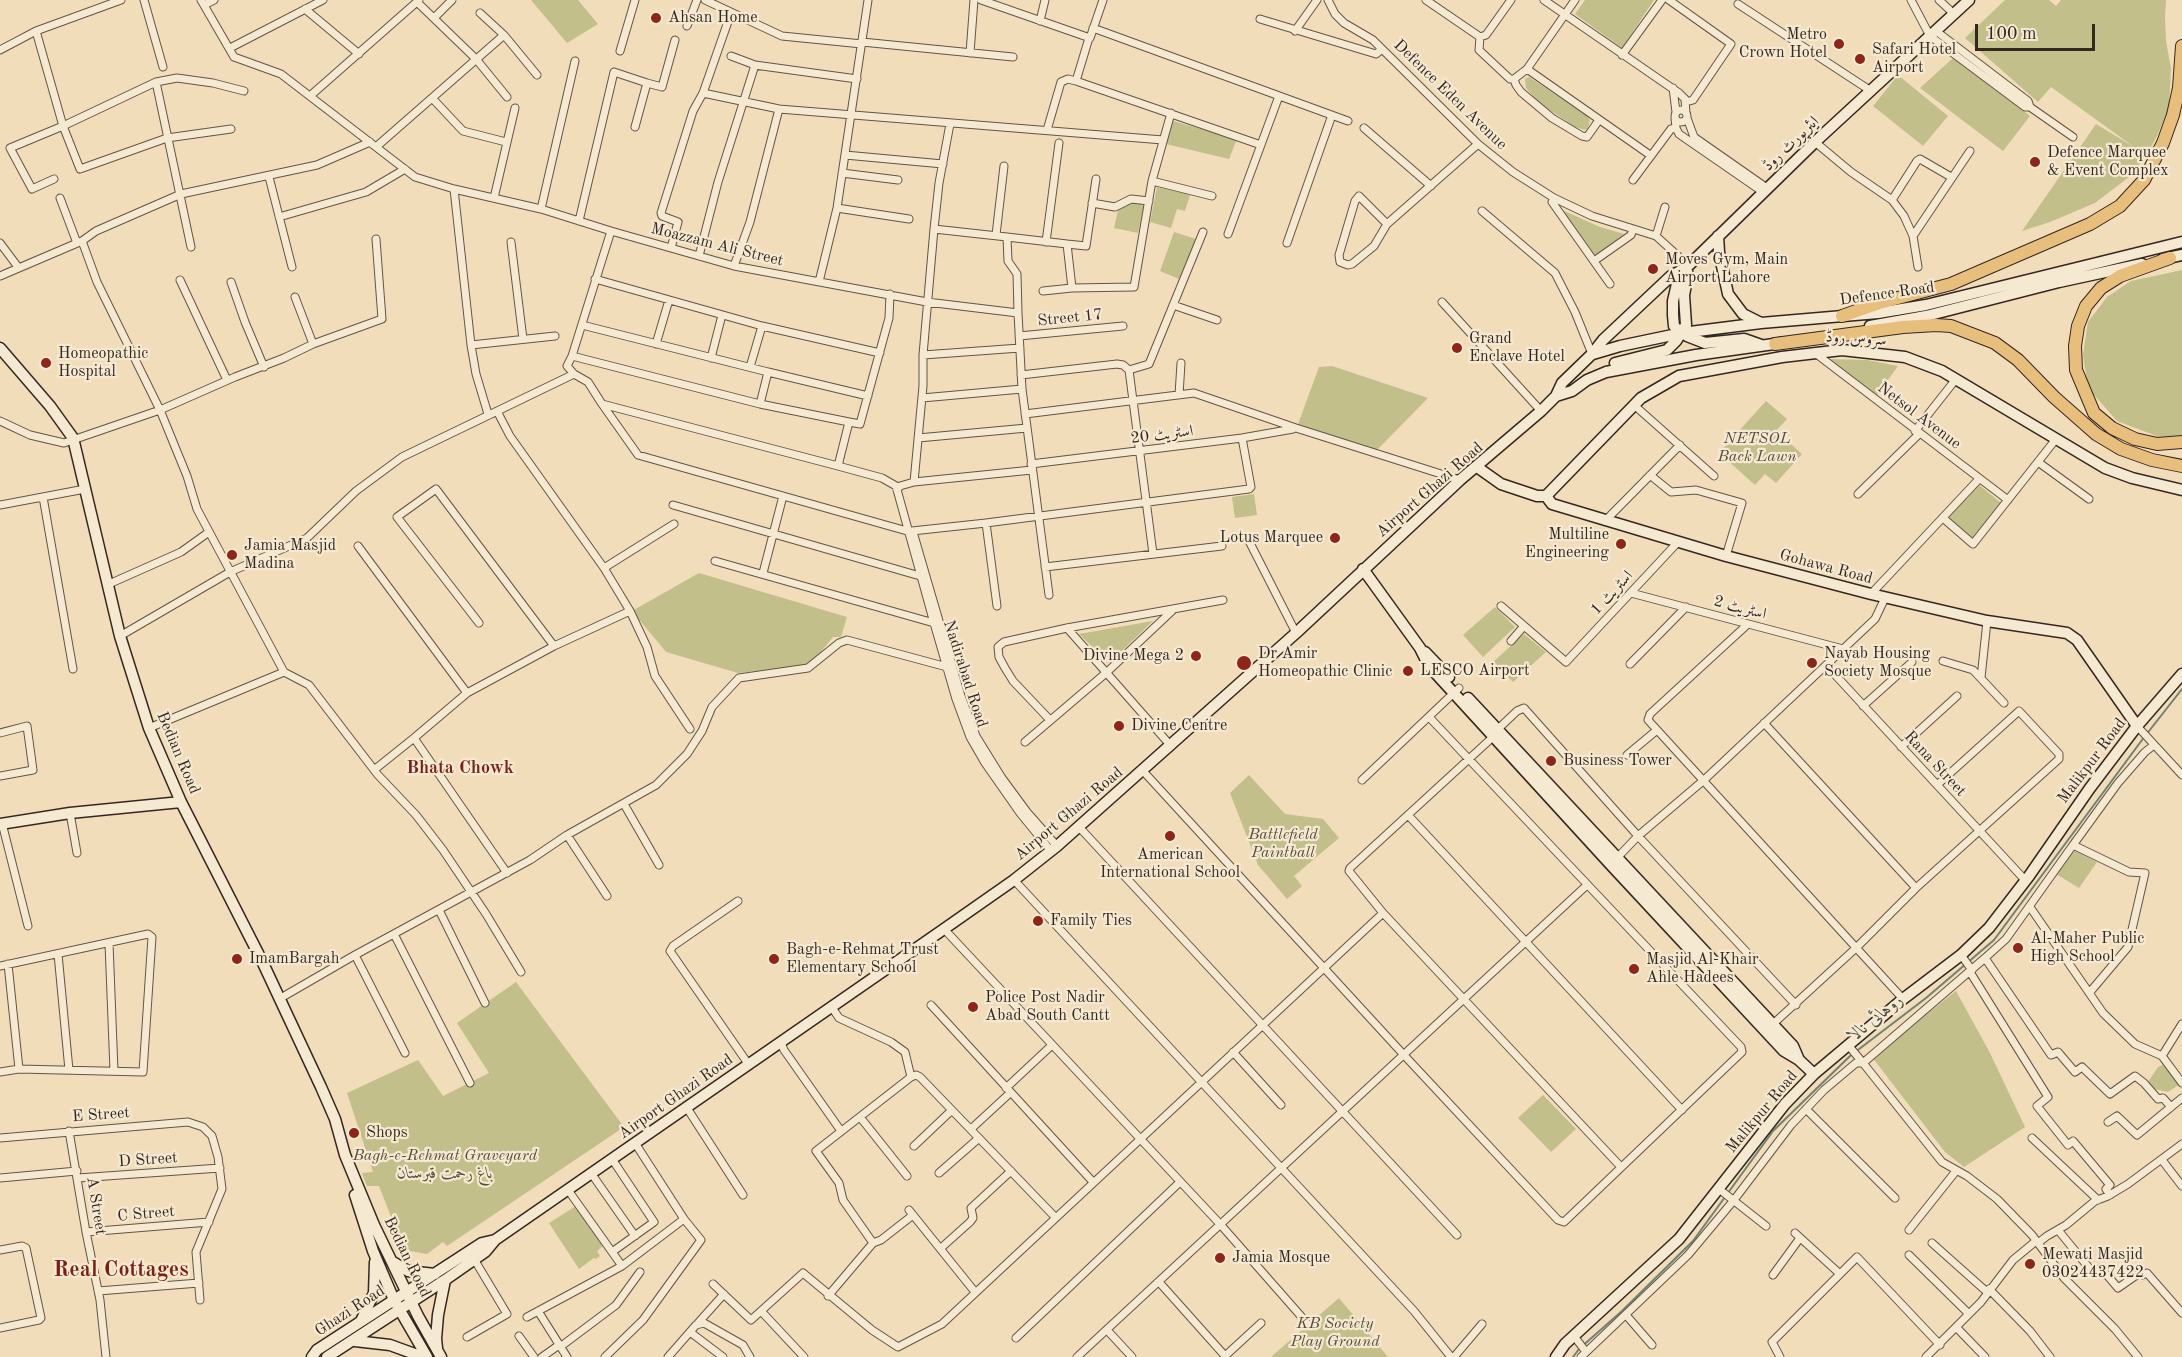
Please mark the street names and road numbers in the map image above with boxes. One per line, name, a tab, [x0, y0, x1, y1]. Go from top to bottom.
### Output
street label: Defence Eden Avenue	[1389, 36, 1511, 154]
street label: ایئرپورٹ روڈ	[1759, 112, 1823, 176]
street label: Moazzam Ali Street	[649, 219, 785, 271]
street label: Defence Road	[1838, 278, 1936, 310]
street label: Street 17	[1036, 305, 1104, 331]
street label: سروس روڈ	[1825, 328, 1887, 350]
street label: Netsol Avenue	[1873, 378, 1965, 454]
street label: اسٹریٹ 20	[1130, 422, 1194, 448]
street label: Airport Ghazi Road	[1373, 438, 1487, 542]
street label: Gohawa Road	[1777, 545, 1875, 589]
street label: اسٹریٹ 1	[1587, 567, 1637, 619]
street label: اسٹریٹ 2	[1712, 592, 1768, 624]
street label: Nadirabad Road	[939, 618, 991, 730]
street label: Bedian Road	[152, 709, 204, 797]
street label: Malikpur Road	[2054, 715, 2130, 807]
street label: Rana Street	[1900, 727, 1970, 801]
street label: Airport Ghazi Road	[1011, 763, 1127, 865]
street label: Airport Ghazi Road	[615, 1050, 737, 1144]
street label: Malikpur Road	[1722, 1067, 1802, 1157]
street label: E Street	[71, 1103, 131, 1127]
street label: D Street	[118, 1148, 178, 1172]
street label: A Street	[82, 1175, 110, 1237]
street label: C Street	[116, 1202, 176, 1226]
street label: Bedian Road	[379, 1213, 435, 1301]
street label: Ghazi Road	[311, 1281, 389, 1341]

